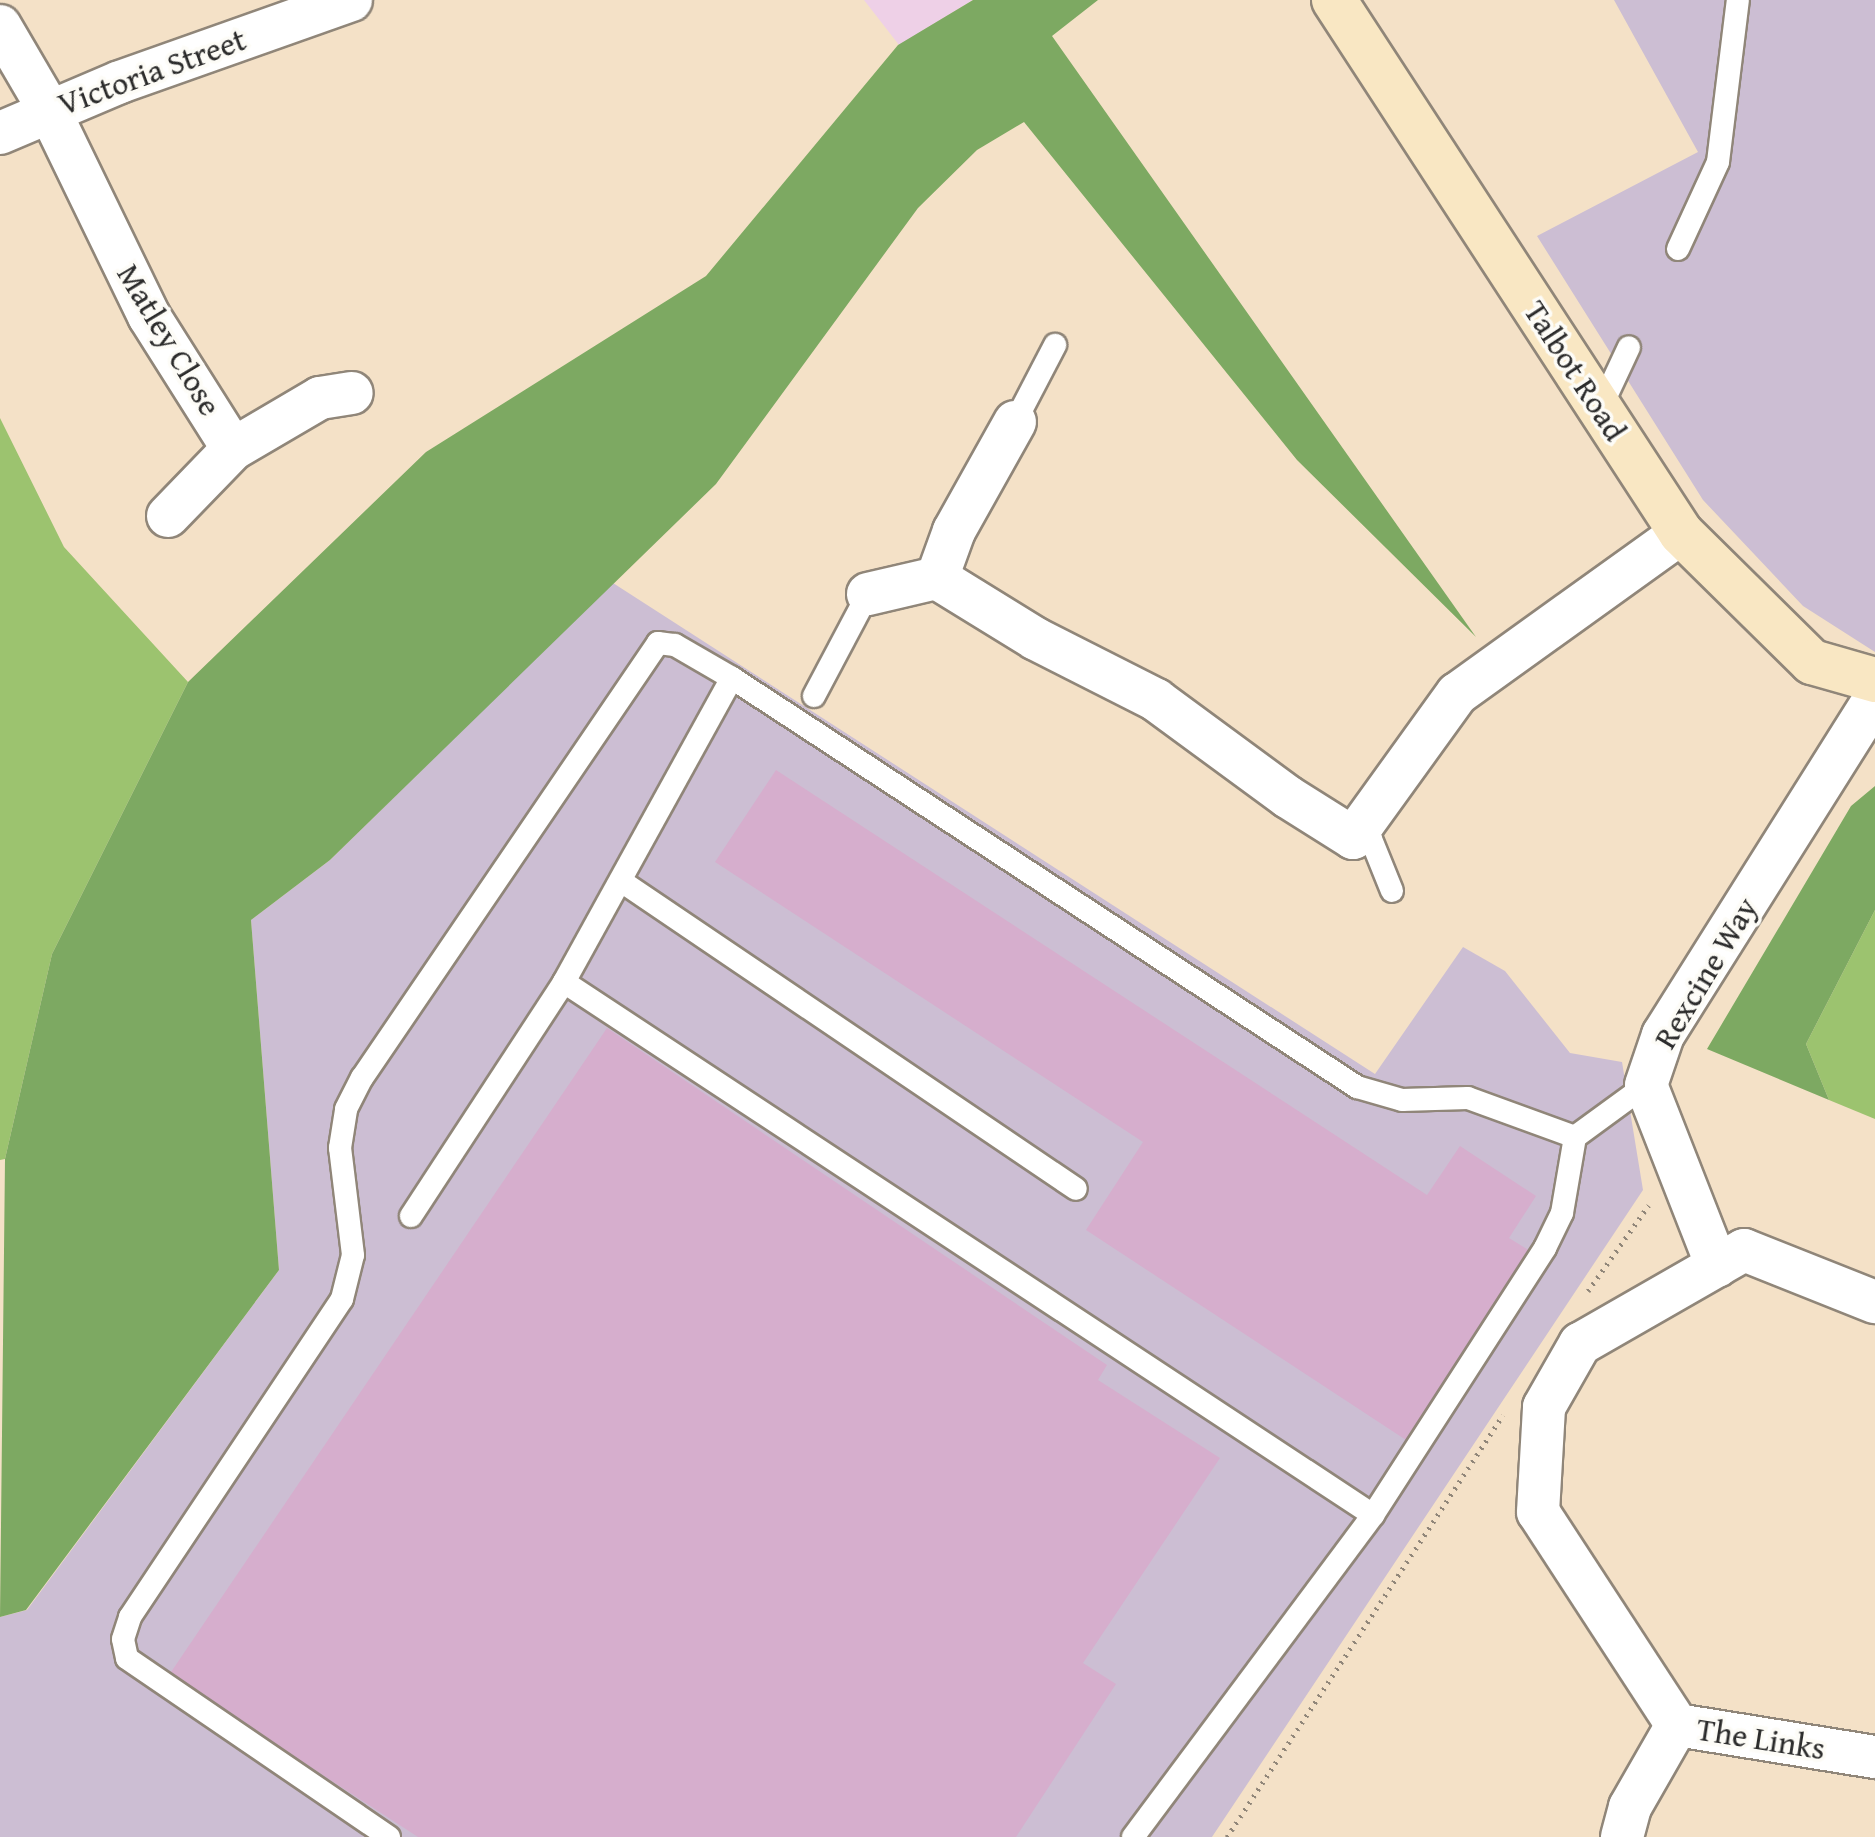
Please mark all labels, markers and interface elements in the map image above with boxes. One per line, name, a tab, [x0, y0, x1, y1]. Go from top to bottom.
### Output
street label: Victoria Street	[53, 20, 251, 124]
street label: Matley Close	[109, 257, 229, 423]
street label: Talbot Road	[1516, 294, 1634, 448]
street label: Rexcine Way	[1646, 890, 1766, 1056]
street label: The Links	[1694, 1710, 1828, 1768]

